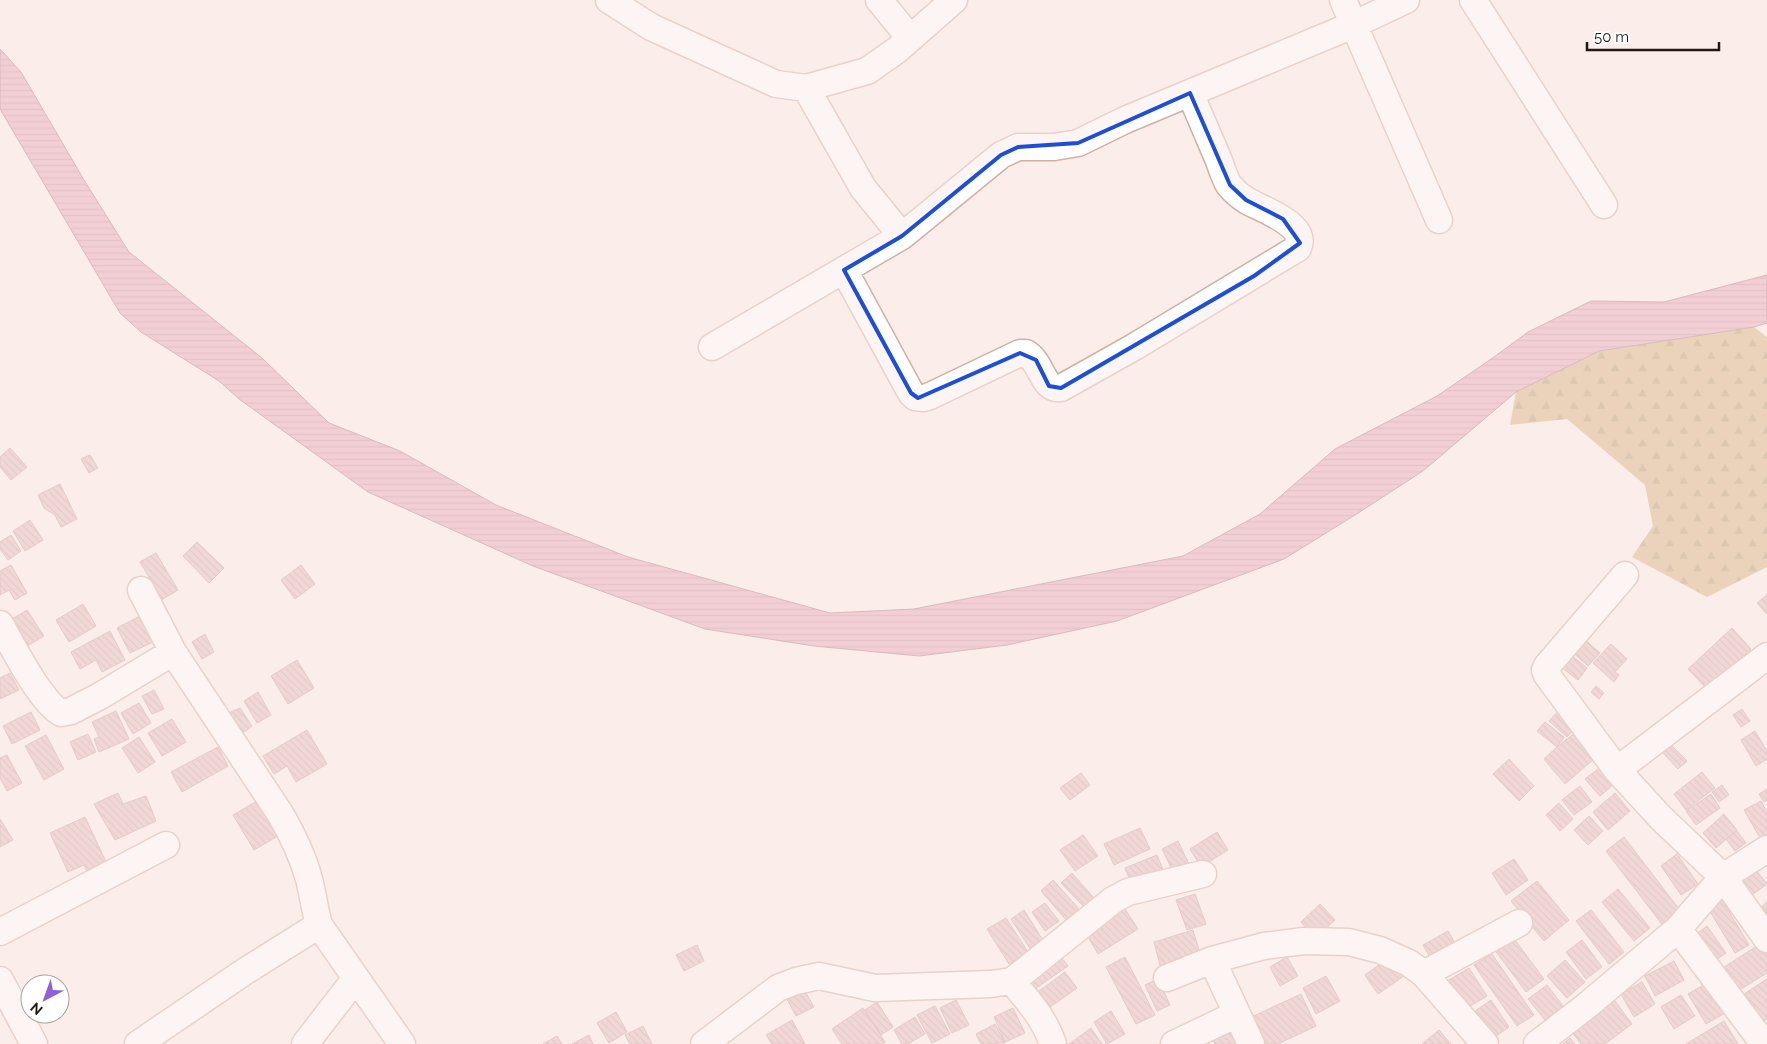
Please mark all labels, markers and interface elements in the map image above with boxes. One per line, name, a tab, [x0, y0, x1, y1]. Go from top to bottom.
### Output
scale bar	[1587, 20, 1720, 52]
text: 50 m	[1594, 28, 1629, 46]
north arrow	[20, 974, 70, 1024]
text: N	[27, 999, 46, 1018]

